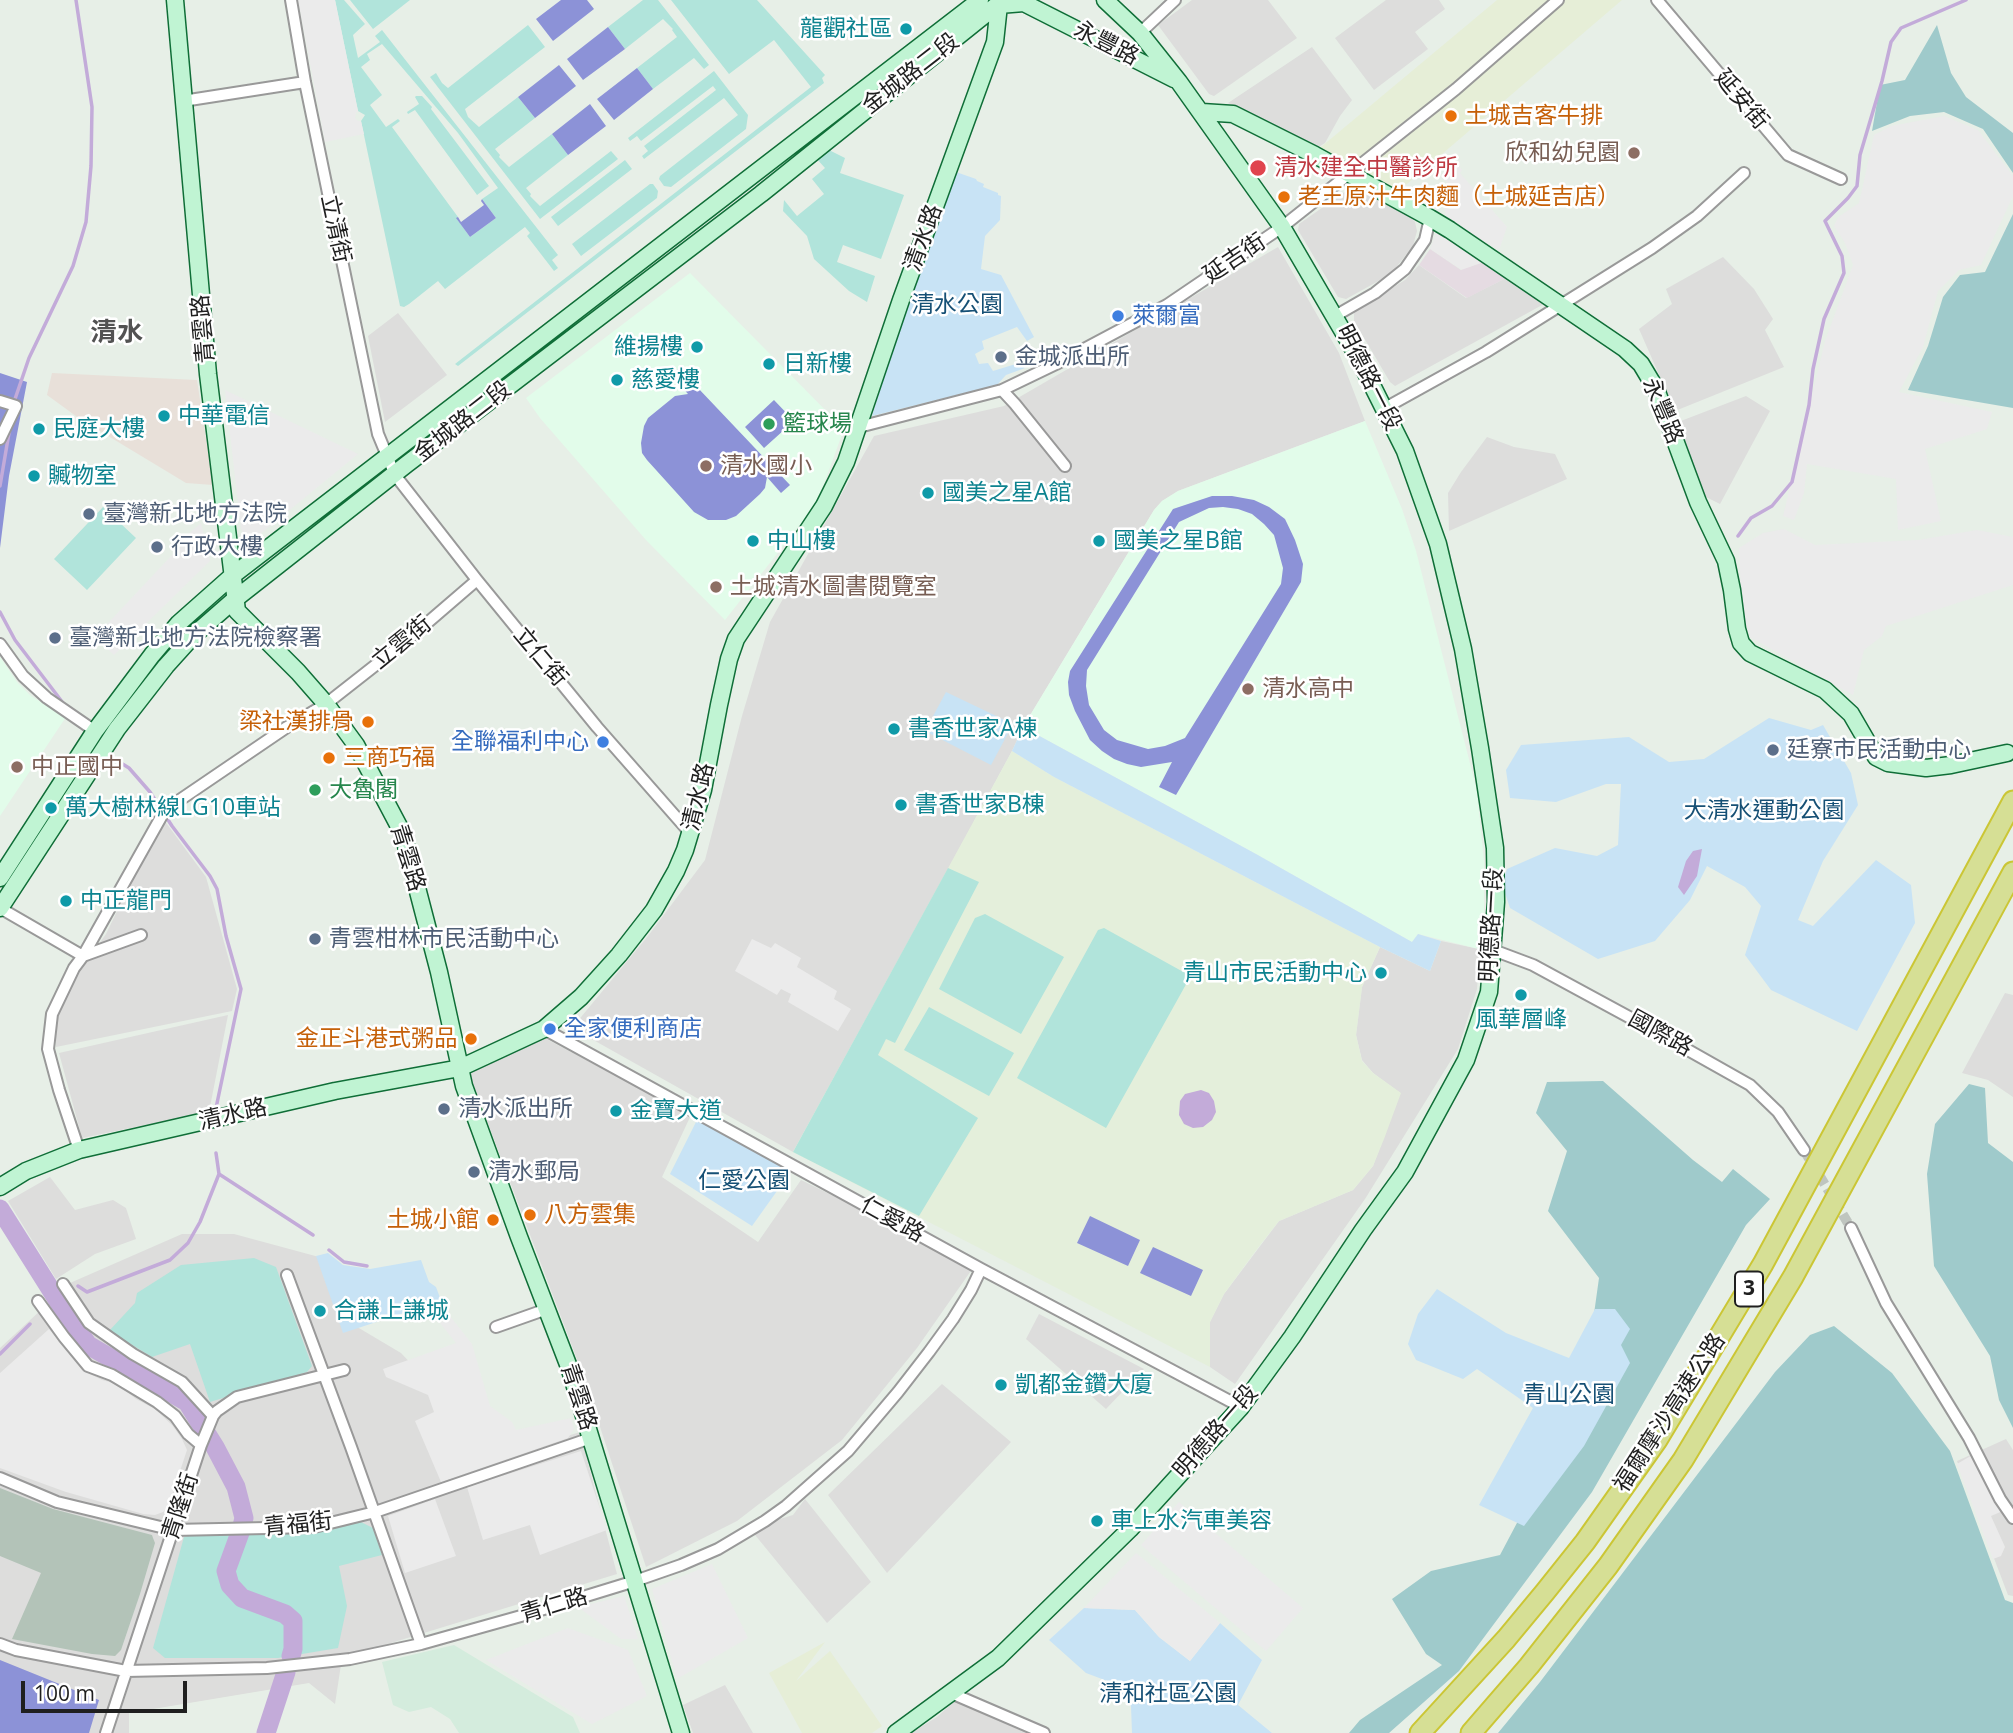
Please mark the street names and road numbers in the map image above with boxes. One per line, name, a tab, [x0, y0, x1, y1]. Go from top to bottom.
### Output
street label: 永豐路	[1069, 16, 1143, 72]
street label: 金城路二段	[857, 28, 965, 120]
street label: 延安街	[1708, 65, 1774, 135]
street label: 立清街	[314, 192, 356, 266]
street label: 清水路	[899, 201, 949, 275]
street label: 延吉街	[1199, 228, 1271, 290]
street label: 青雲路	[187, 293, 221, 365]
street label: 明德路一段	[1330, 321, 1406, 435]
street label: 永豐路	[1636, 374, 1688, 448]
street label: 金城路二段	[409, 376, 517, 468]
street label: 立雲街	[367, 611, 437, 675]
street label: 立仁街	[507, 622, 573, 692]
street label: 清水路	[678, 760, 720, 834]
street label: 青雲路	[384, 821, 430, 895]
street label: 明德路一段	[1475, 867, 1509, 983]
street label: 國際路	[1623, 1005, 1697, 1063]
street label: 清水路	[196, 1094, 270, 1136]
street label: 仁愛路	[855, 1191, 929, 1249]
road number: 3	[1735, 1272, 1763, 1306]
street label: 福爾摩沙高速公路	[1608, 1328, 1732, 1498]
street label: 青雲路	[554, 1360, 602, 1434]
street label: 明德路一段	[1168, 1380, 1264, 1484]
street label: 青隆街	[157, 1470, 205, 1544]
street label: 青福街	[262, 1508, 334, 1542]
street label: 青仁路	[517, 1583, 591, 1629]

